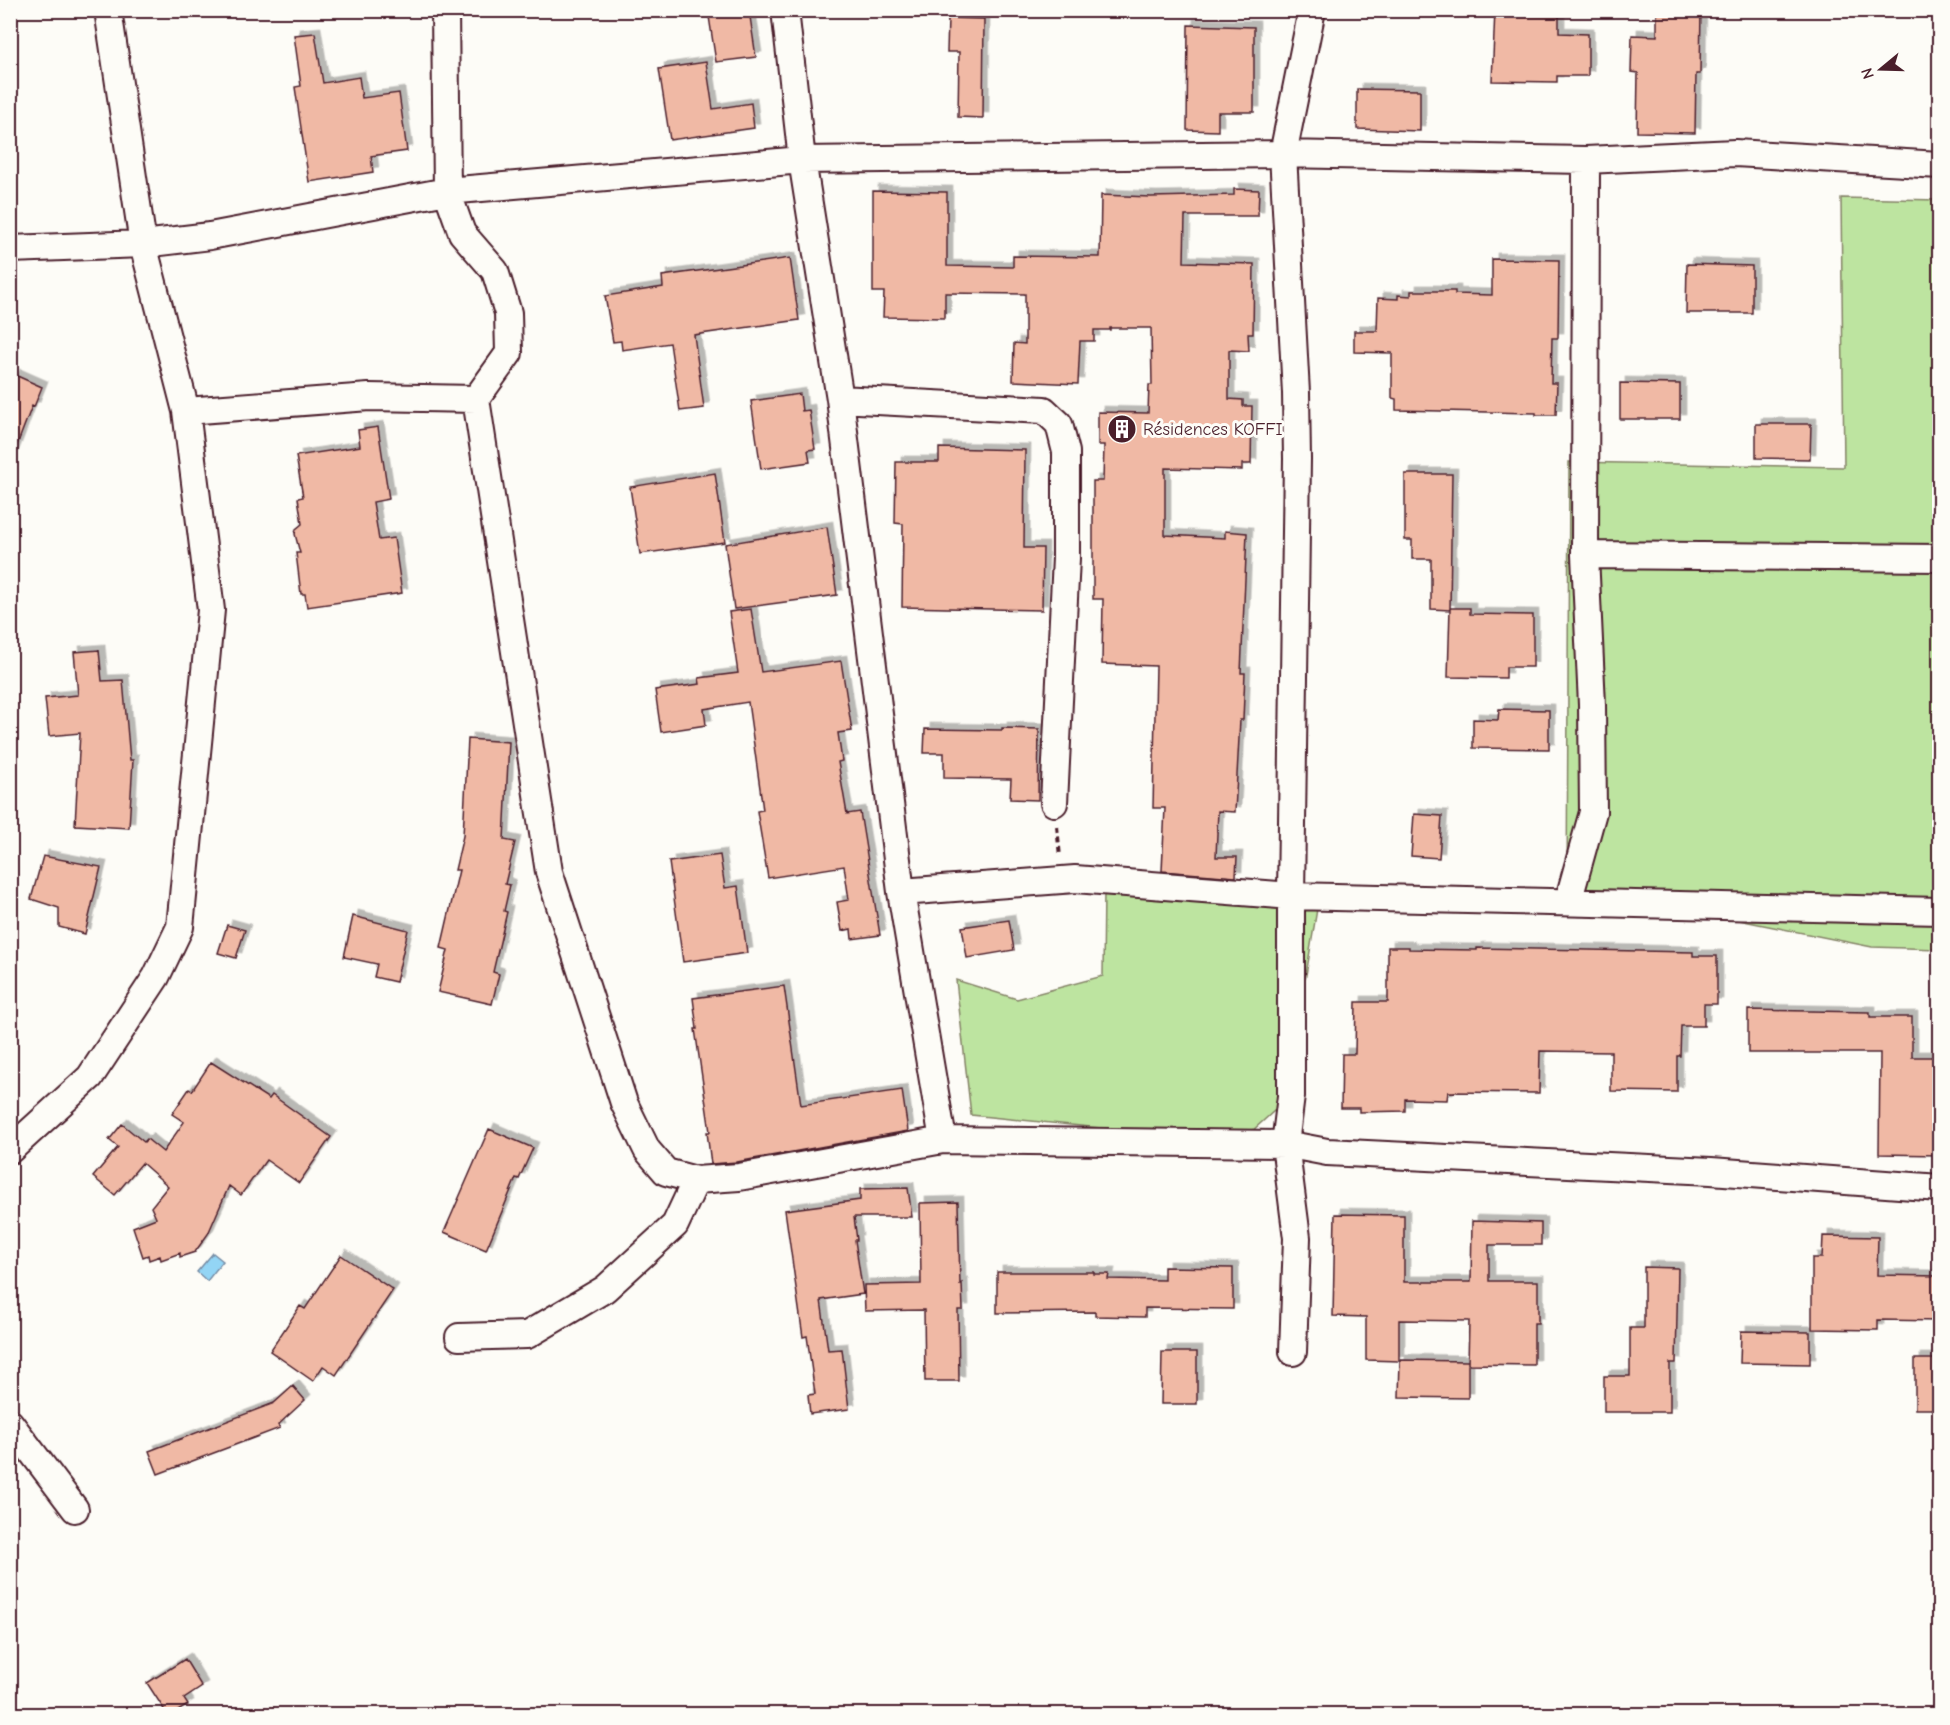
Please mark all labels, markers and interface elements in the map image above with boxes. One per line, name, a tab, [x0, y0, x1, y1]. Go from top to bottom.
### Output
north arrow	[1851, 39, 1911, 99]
text: N	[1858, 66, 1878, 81]
building icon: Résidences KOFFI	[1106, 413, 1138, 445]
place label: Résidences KOFFI	[1143, 419, 1283, 440]

